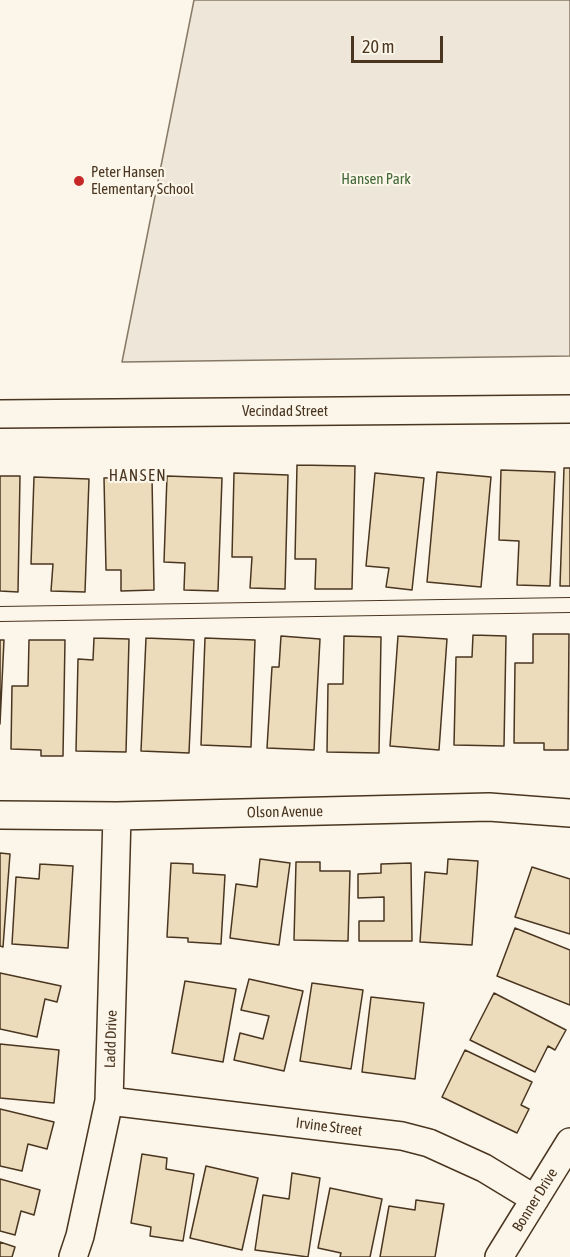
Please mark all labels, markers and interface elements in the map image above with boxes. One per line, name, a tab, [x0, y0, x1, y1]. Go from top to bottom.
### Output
scale bar	[354, 24, 446, 62]
text: 20 m	[362, 36, 394, 57]
place label: Peter Hansen Elementary School	[91, 163, 194, 198]
park label: Hansen Park	[341, 170, 411, 188]
marker: Peter Hansen Elementary School	[72, 174, 86, 188]
street label: Vecindad Street	[242, 402, 328, 420]
district label: HANSEN	[109, 466, 167, 486]
street label: Olson Avenue	[247, 802, 323, 822]
street label: Ladd Drive	[101, 1010, 121, 1068]
street label: Irvine Street	[295, 1114, 363, 1140]
street label: Bonner Drive	[509, 1165, 561, 1235]

